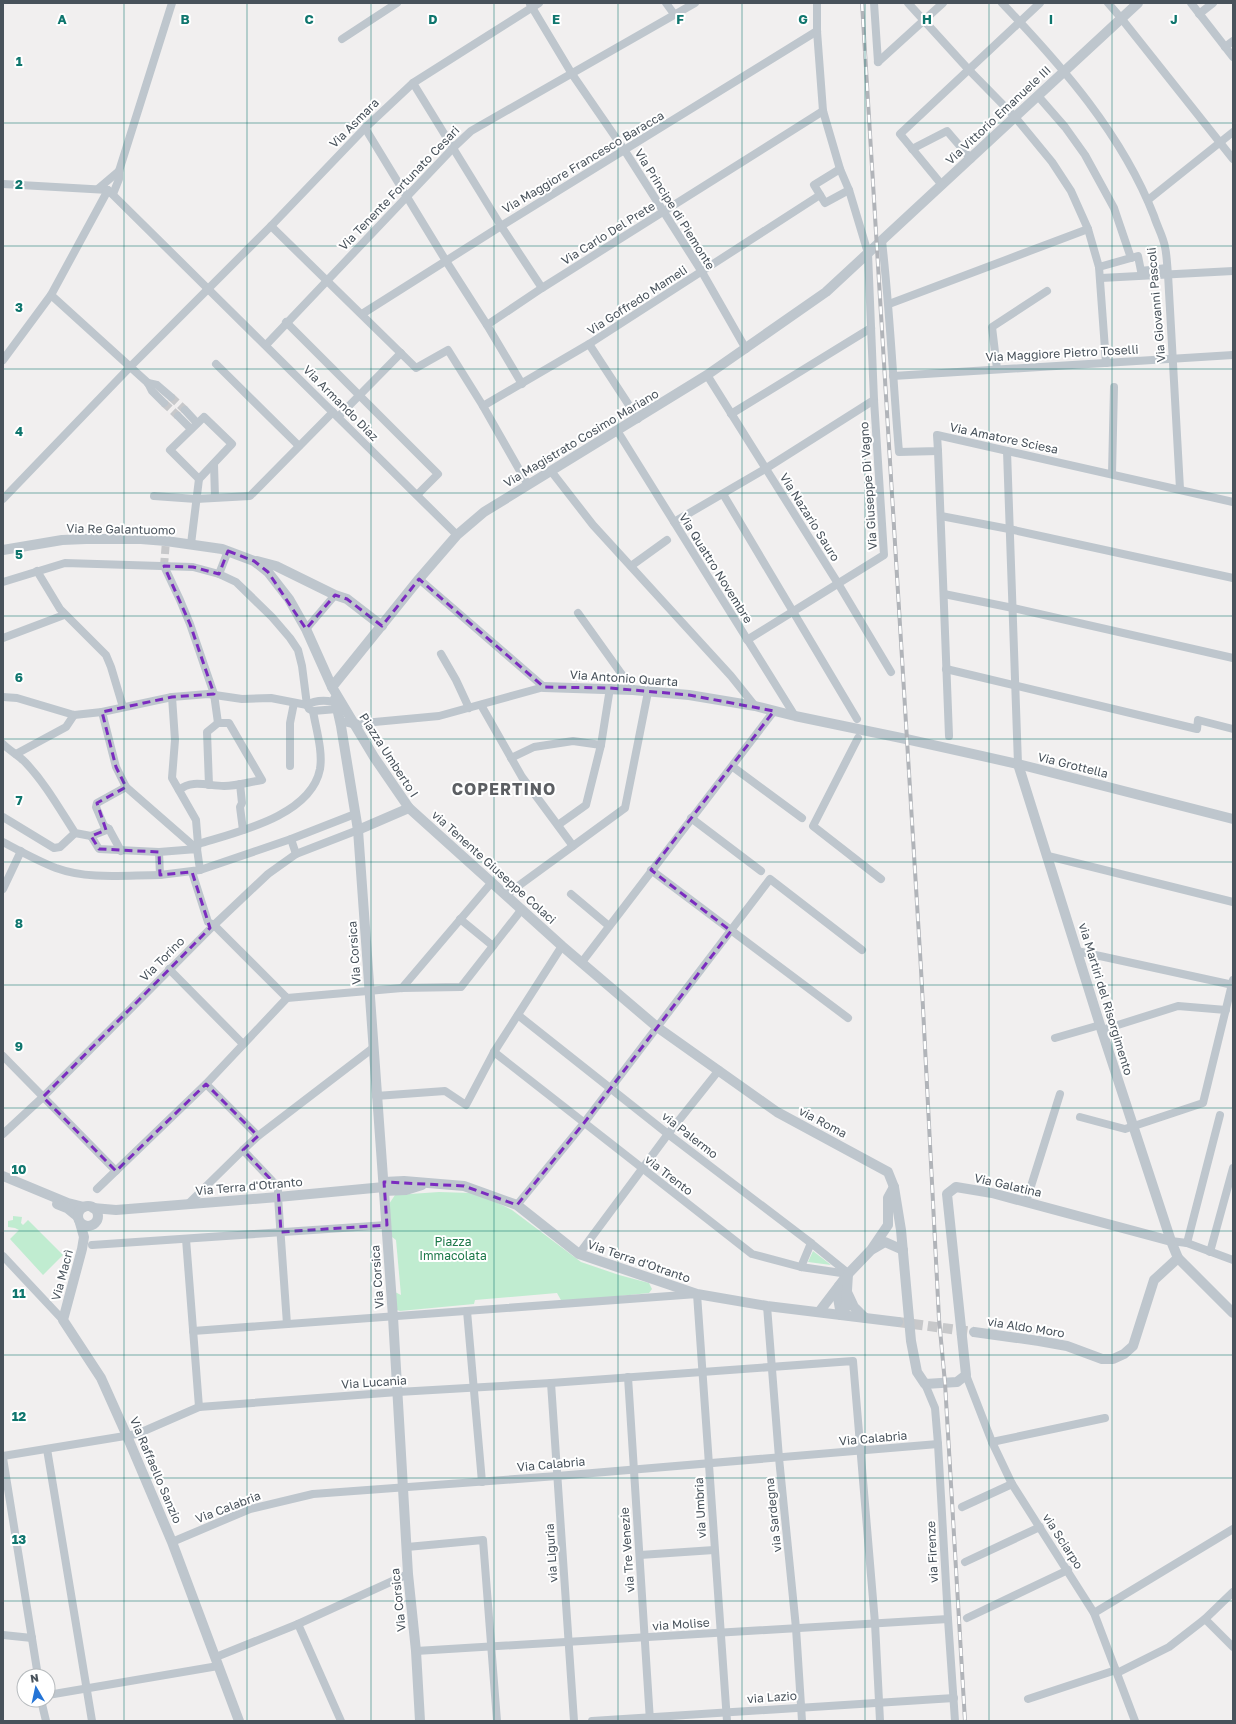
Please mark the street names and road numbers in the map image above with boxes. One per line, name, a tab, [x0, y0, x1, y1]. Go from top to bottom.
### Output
street label: Via Vittorio Emanuele III	[942, 62, 1054, 168]
street label: Via Asmara	[326, 95, 382, 151]
street label: Via Maggiore Francesco Baracca	[499, 108, 667, 216]
street label: Via Tenente Fortunato Cesari	[336, 123, 462, 253]
street label: Via Principe di Piemonte	[632, 146, 718, 272]
street label: Via Carlo Del Prete	[558, 198, 658, 268]
street label: Via Giovanni Pascoli	[1143, 247, 1169, 363]
street label: Via Goffredo Mameli	[584, 262, 690, 338]
street label: Via Maggiore Pietro Toselli	[985, 342, 1139, 364]
street label: Via Armando Diaz	[300, 362, 382, 444]
street label: Via Magistrato Cosimo Mariano	[501, 386, 661, 490]
street label: Via Amatore Sciesa	[948, 419, 1060, 457]
street label: Via Giuseppe Di Vagno	[856, 421, 880, 551]
street label: Via Nazario Sauro	[777, 470, 843, 564]
street label: Via Quattro Novembre	[676, 510, 756, 626]
street label: Via Re Galantuomo	[66, 521, 176, 537]
street label: Via Antonio Quarta	[569, 667, 679, 689]
street label: Piazza Umberto I	[356, 710, 422, 800]
street label: Via Grottella	[1036, 749, 1110, 781]
street label: via Tenente Giuseppe Colaci	[429, 807, 559, 927]
street label: Via Corsica	[344, 921, 364, 985]
street label: via Martiri del Risorgimento	[1076, 921, 1136, 1077]
street label: Via Torino	[137, 934, 187, 984]
street label: via Roma	[796, 1103, 850, 1141]
street label: via Palermo	[659, 1108, 721, 1162]
street label: via Trento	[642, 1152, 696, 1198]
street label: Via Galatina	[973, 1170, 1043, 1200]
street label: Via Terra d'Otranto	[195, 1174, 303, 1198]
street label: Via Terra d'Otranto	[586, 1236, 692, 1286]
street label: Via Corsica	[367, 1245, 387, 1309]
street label: Via Macrì	[48, 1248, 76, 1302]
street label: via Aldo Moro	[986, 1313, 1066, 1341]
street label: Via Lucania	[341, 1372, 407, 1392]
street label: Via Raffaello Sanzio	[127, 1414, 185, 1526]
street label: Via Calabria	[838, 1428, 908, 1448]
street label: Via Calabria	[516, 1454, 586, 1474]
street label: via Umbria	[691, 1477, 709, 1539]
street label: via Sardegna	[762, 1477, 784, 1553]
street label: Via Calabria	[193, 1488, 263, 1526]
street label: via Tre Venezie	[617, 1507, 637, 1593]
street label: via Sciarpo	[1039, 1510, 1087, 1572]
street label: via Firenze	[923, 1521, 941, 1583]
street label: via Liguria	[541, 1523, 561, 1583]
street label: Via Corsica	[387, 1567, 409, 1633]
street label: via Molise	[652, 1615, 710, 1633]
street label: via Lazio	[747, 1688, 797, 1706]

